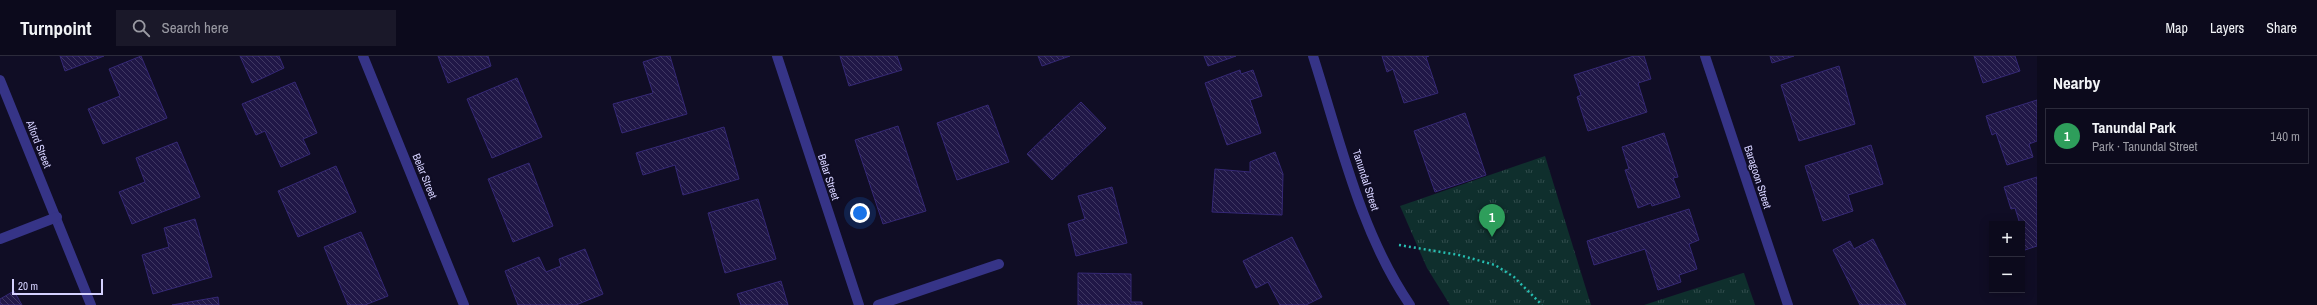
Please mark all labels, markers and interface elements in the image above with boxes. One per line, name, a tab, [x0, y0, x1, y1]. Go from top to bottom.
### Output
search box	[116, 10, 396, 46]
text: Turnpoint	[20, 15, 92, 41]
icon: search	[130, 17, 152, 39]
text: Search here	[162, 17, 229, 38]
text: Map	[2166, 19, 2188, 37]
text: Layers	[2210, 19, 2244, 37]
text: Share	[2266, 19, 2297, 37]
text: Nearby	[2053, 71, 2100, 94]
street label: Alford Street	[23, 117, 55, 170]
text: Tanundal Park	[2092, 117, 2176, 138]
text: 1	[2064, 128, 2070, 145]
text: 140 m	[2270, 128, 2300, 145]
text: Park · Tanundal Street	[2092, 138, 2198, 155]
street label: Baragoon Street	[1741, 144, 1775, 211]
street label: Tanundal Street	[1350, 148, 1383, 213]
street label: Belar Street	[410, 151, 441, 201]
street label: Belar Street	[815, 152, 843, 202]
your location	[850, 203, 870, 223]
pin: 1	[1479, 204, 1505, 237]
map controls	[1989, 221, 2025, 293]
button: +	[1989, 221, 2025, 257]
button: −	[1989, 257, 2025, 293]
scale bar	[12, 277, 103, 296]
text: 20 m	[18, 279, 38, 293]

